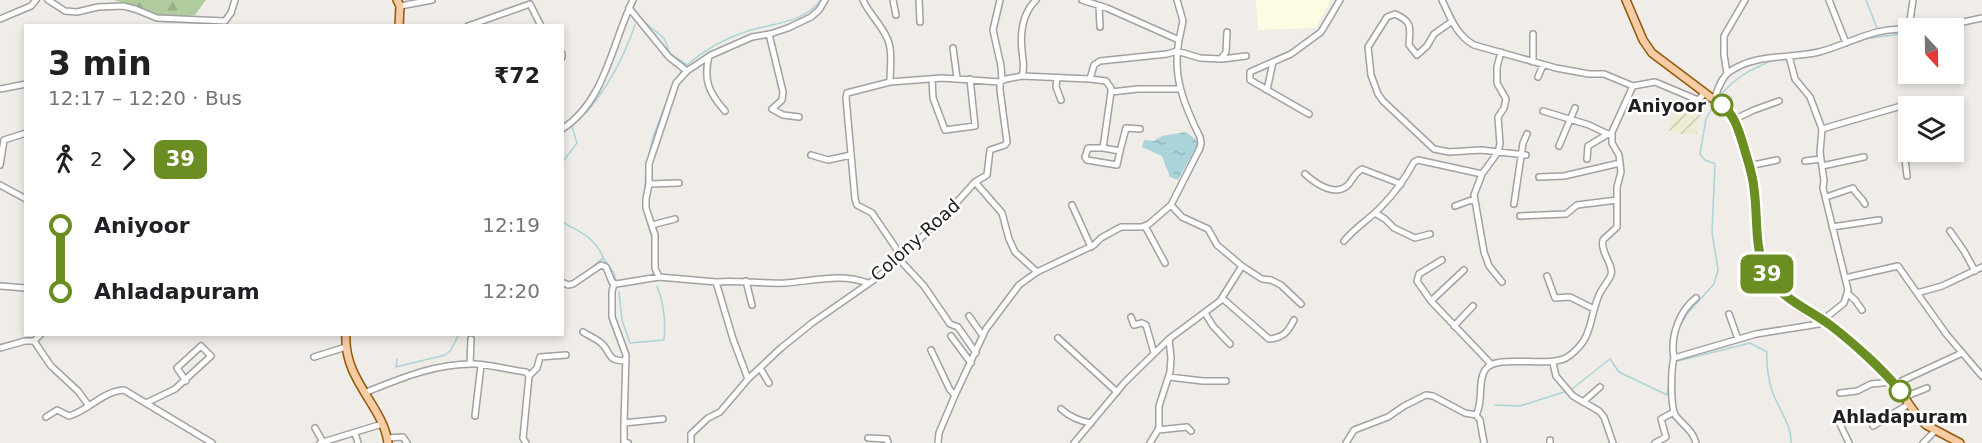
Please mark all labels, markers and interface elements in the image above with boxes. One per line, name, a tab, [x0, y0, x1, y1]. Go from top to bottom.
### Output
north arrow	[1898, 18, 1964, 84]
map controls	[1898, 18, 1964, 162]
text: 3 min	[48, 44, 152, 83]
text: ₹72	[494, 63, 540, 88]
text: 12:17 – 12:20 · Bus	[48, 86, 242, 110]
marker: Aniyoor	[1711, 94, 1733, 116]
place label: Aniyoor	[1628, 95, 1706, 116]
button: layers	[1898, 96, 1964, 162]
icon: walk	[48, 143, 81, 176]
icon: forward	[112, 143, 145, 176]
text: 2	[90, 147, 103, 171]
text: 39	[166, 147, 195, 171]
street label: Colony Road	[866, 195, 964, 285]
text: Aniyoor	[94, 213, 190, 238]
text: 12:19	[482, 213, 540, 237]
line badge: 39	[1740, 254, 1794, 294]
text: 39	[1752, 262, 1782, 286]
text: Ahladapuram	[94, 279, 260, 304]
text: 12:20	[482, 279, 540, 303]
marker: Ahladapuram	[1889, 380, 1911, 402]
place label: Ahladapuram	[1832, 406, 1968, 427]

